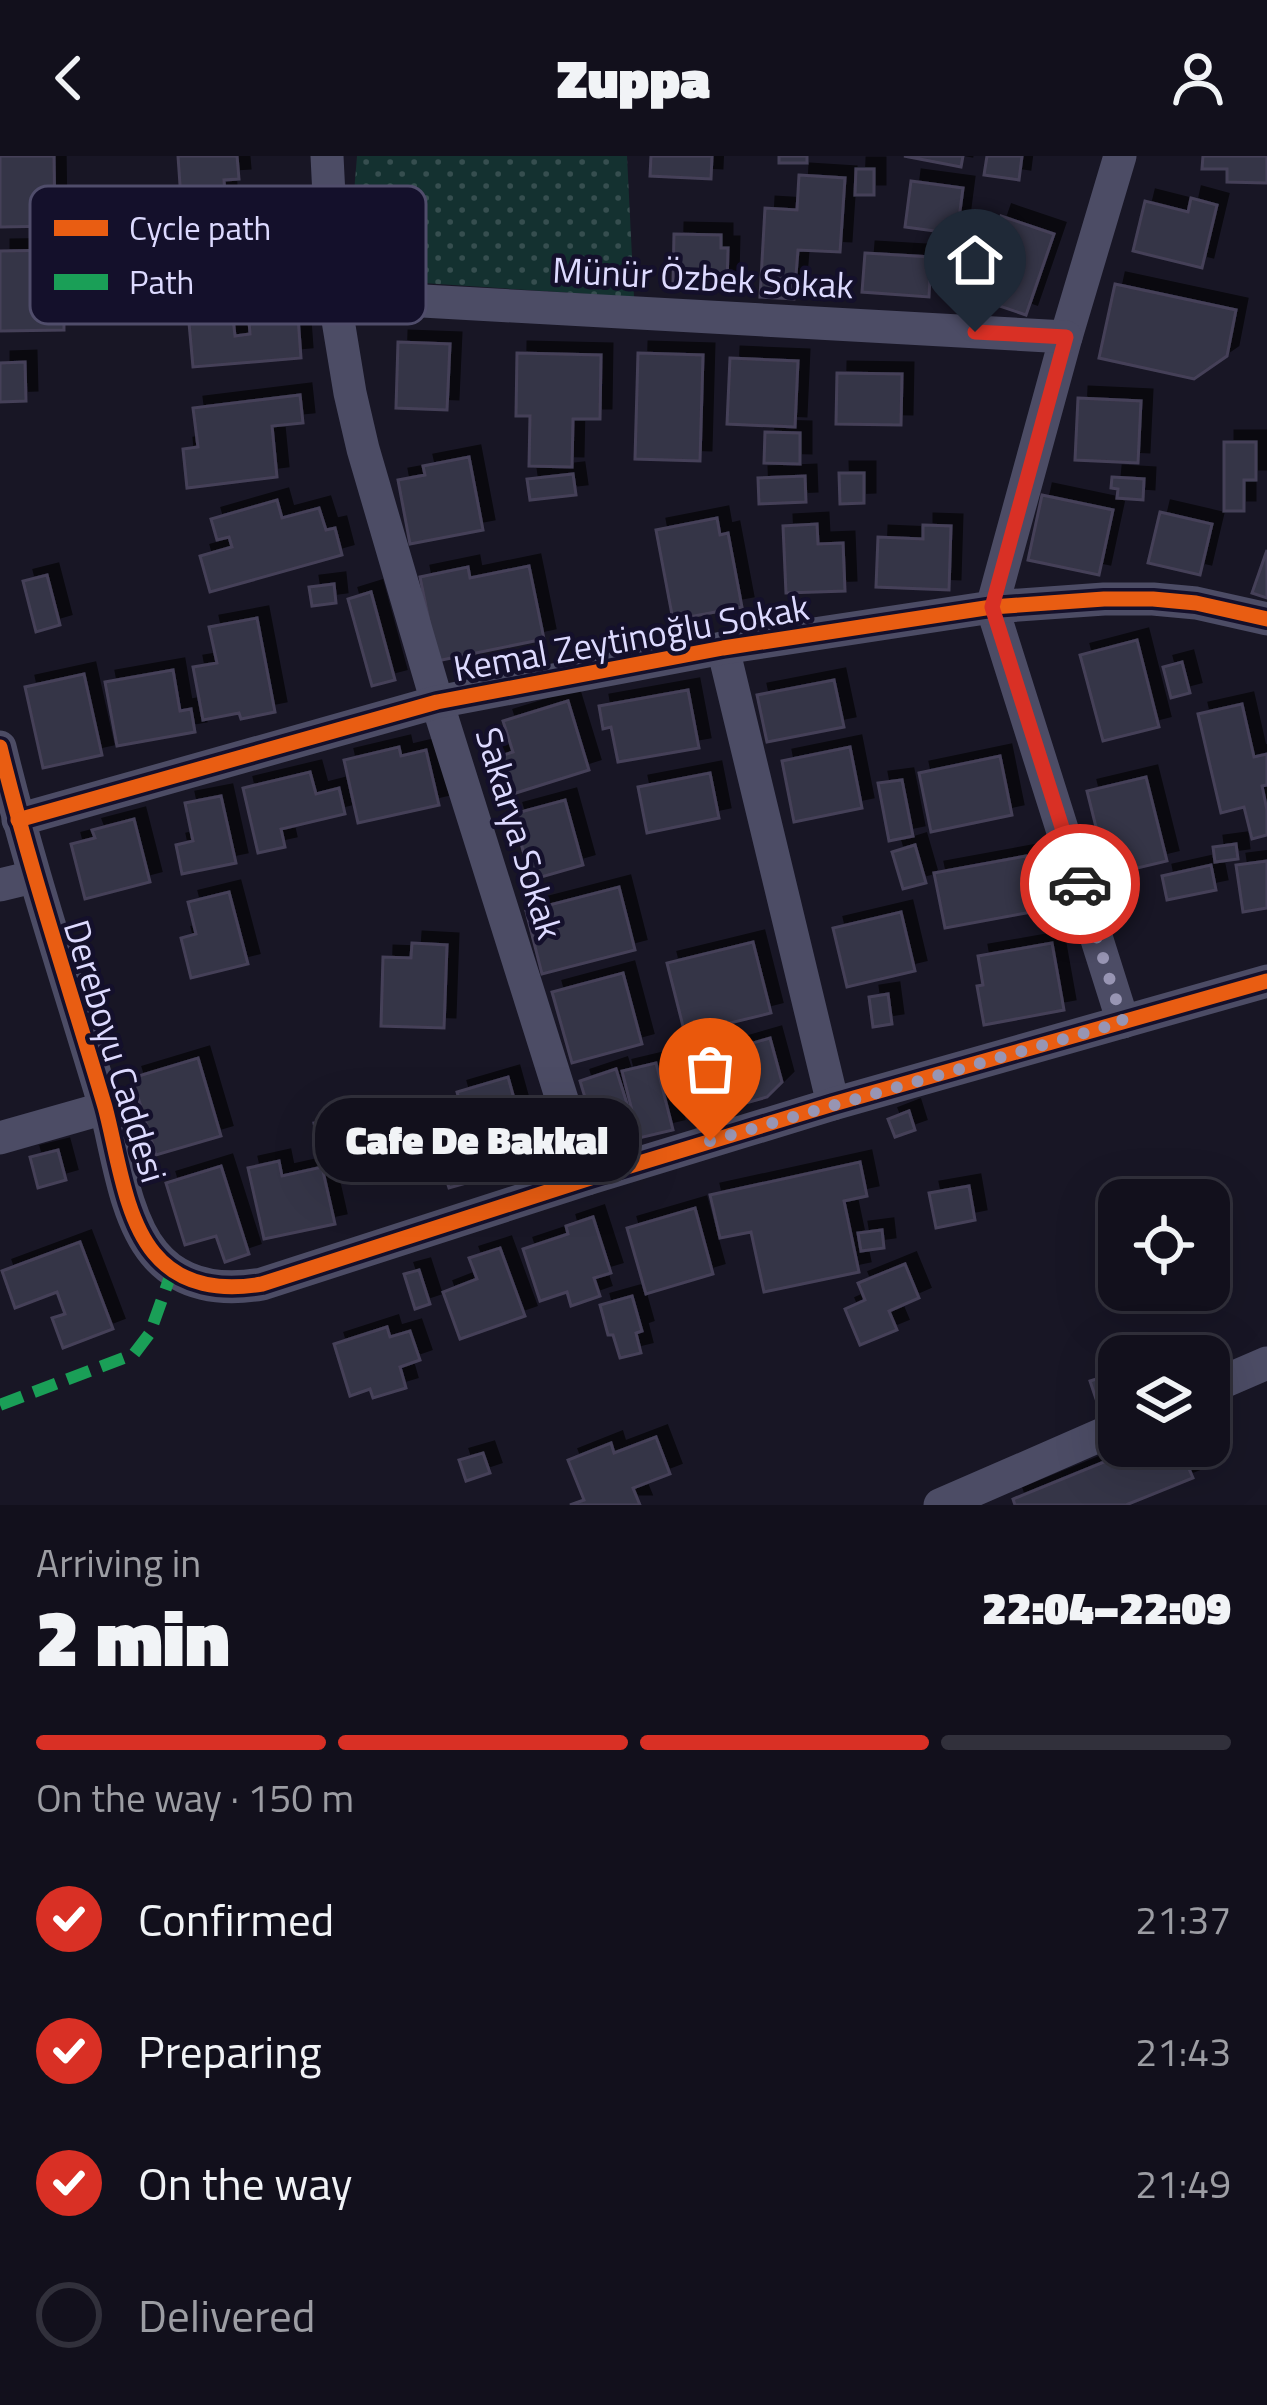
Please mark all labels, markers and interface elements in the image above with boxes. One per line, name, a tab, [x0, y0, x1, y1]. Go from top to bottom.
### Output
text: Zuppa	[557, 37, 710, 119]
icon: back	[36, 45, 102, 111]
icon: person	[1165, 45, 1231, 111]
legend	[30, 186, 426, 324]
text: Cycle path	[129, 203, 271, 253]
pin	[924, 209, 1026, 332]
icon: home	[942, 227, 1008, 293]
street label: Münür Özbek Sokak	[551, 242, 855, 312]
text: Path	[129, 257, 194, 307]
street label: Kemal Zeytinoğlu Sokak	[449, 579, 813, 695]
street label: Sakarya Sokak	[462, 720, 578, 946]
courier	[1020, 824, 1140, 944]
icon: car	[1047, 851, 1113, 917]
street label: Dereboyu Caddesi	[50, 913, 182, 1189]
pin	[659, 1018, 761, 1141]
icon: bag	[677, 1036, 743, 1102]
callout: Cafe De Bakkal	[314, 1099, 638, 1183]
text: Cafe De Bakkal	[346, 1110, 608, 1169]
map controls	[1098, 1179, 1230, 1467]
button: locate	[1098, 1179, 1230, 1311]
button: layers	[1098, 1335, 1230, 1467]
text: Arriving in	[36, 1533, 201, 1592]
text: 22:04–22:09	[982, 1573, 1231, 1641]
text: 2 min	[36, 1578, 230, 1696]
text: On the way · 150 m	[36, 1768, 354, 1827]
text: Confirmed	[138, 1885, 334, 1953]
icon: check	[36, 1886, 102, 1952]
text: 21:37	[1135, 1890, 1231, 1949]
text: Preparing	[138, 2017, 322, 2085]
icon: check	[36, 2018, 102, 2084]
text: 21:43	[1135, 2022, 1231, 2081]
text: On the way	[138, 2149, 352, 2217]
icon: check	[36, 2150, 102, 2216]
text: 21:49	[1135, 2154, 1231, 2213]
text: Delivered	[138, 2281, 316, 2349]

